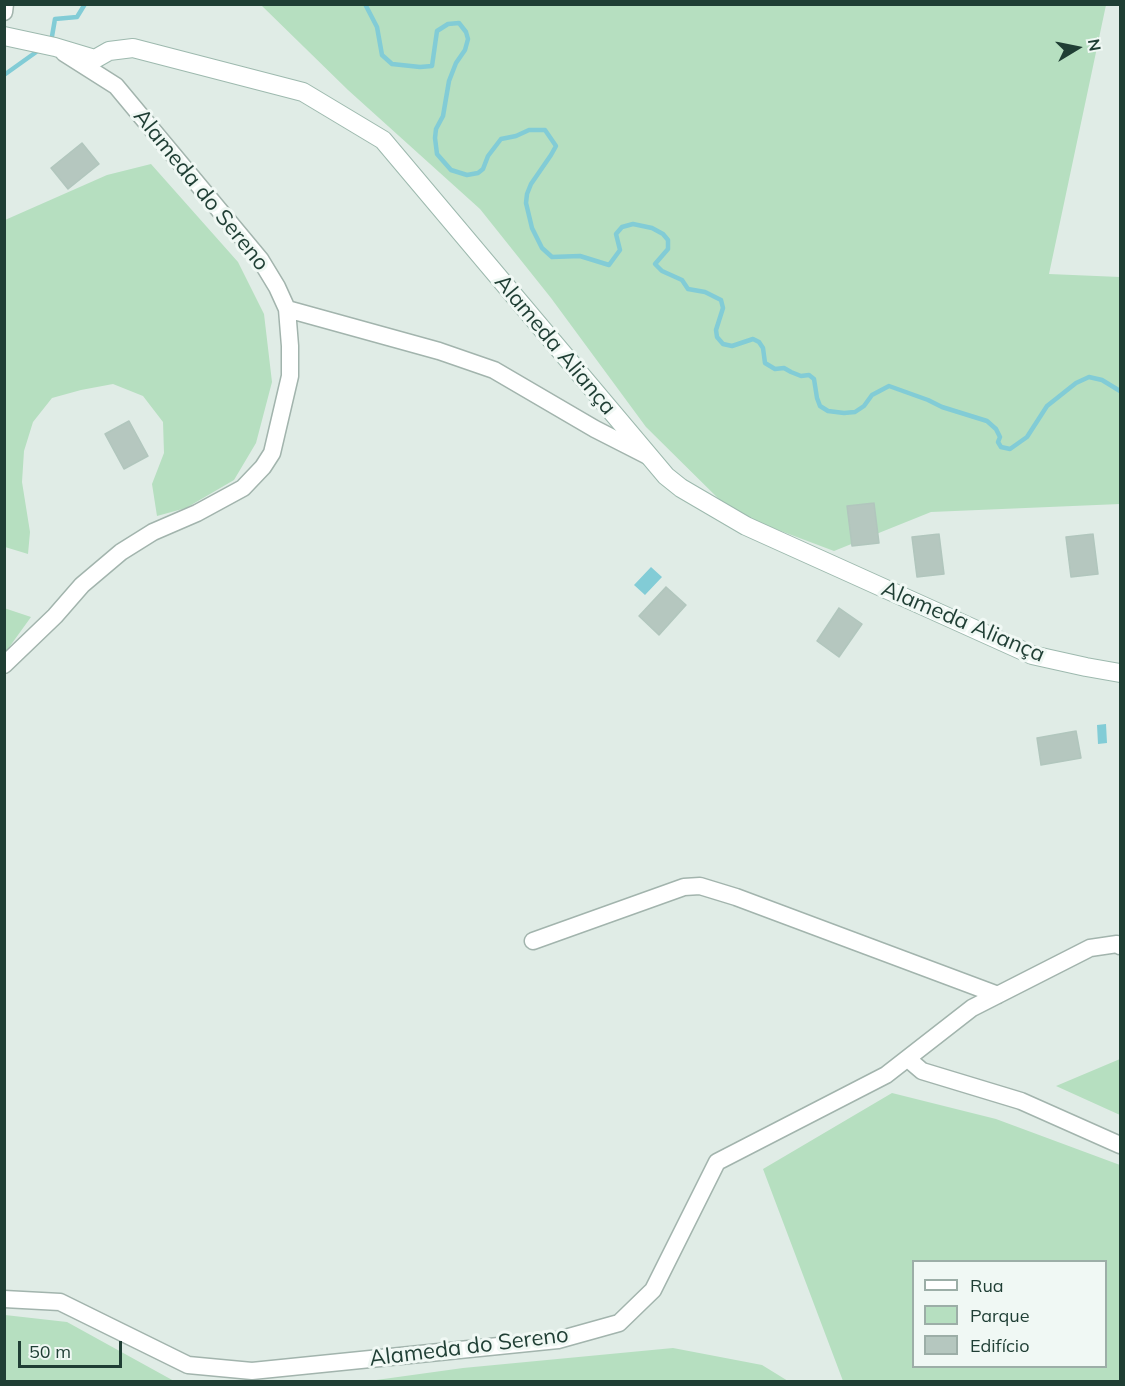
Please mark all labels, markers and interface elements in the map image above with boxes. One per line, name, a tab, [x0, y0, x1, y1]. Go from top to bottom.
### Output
north arrow	[1047, 18, 1107, 78]
text: N	[1084, 37, 1106, 53]
street label: Alameda do Sereno	[128, 104, 274, 276]
street label: Alameda Aliança	[489, 270, 621, 420]
street label: Alameda Aliança	[877, 576, 1049, 668]
legend	[912, 1260, 1107, 1368]
text: Rua	[970, 1274, 1004, 1297]
text: Parque	[970, 1304, 1029, 1327]
street label: Alameda do Sereno	[368, 1322, 570, 1372]
scale bar	[21, 1329, 124, 1367]
text: Edifício	[970, 1334, 1029, 1357]
text: 50 m	[29, 1340, 71, 1363]

